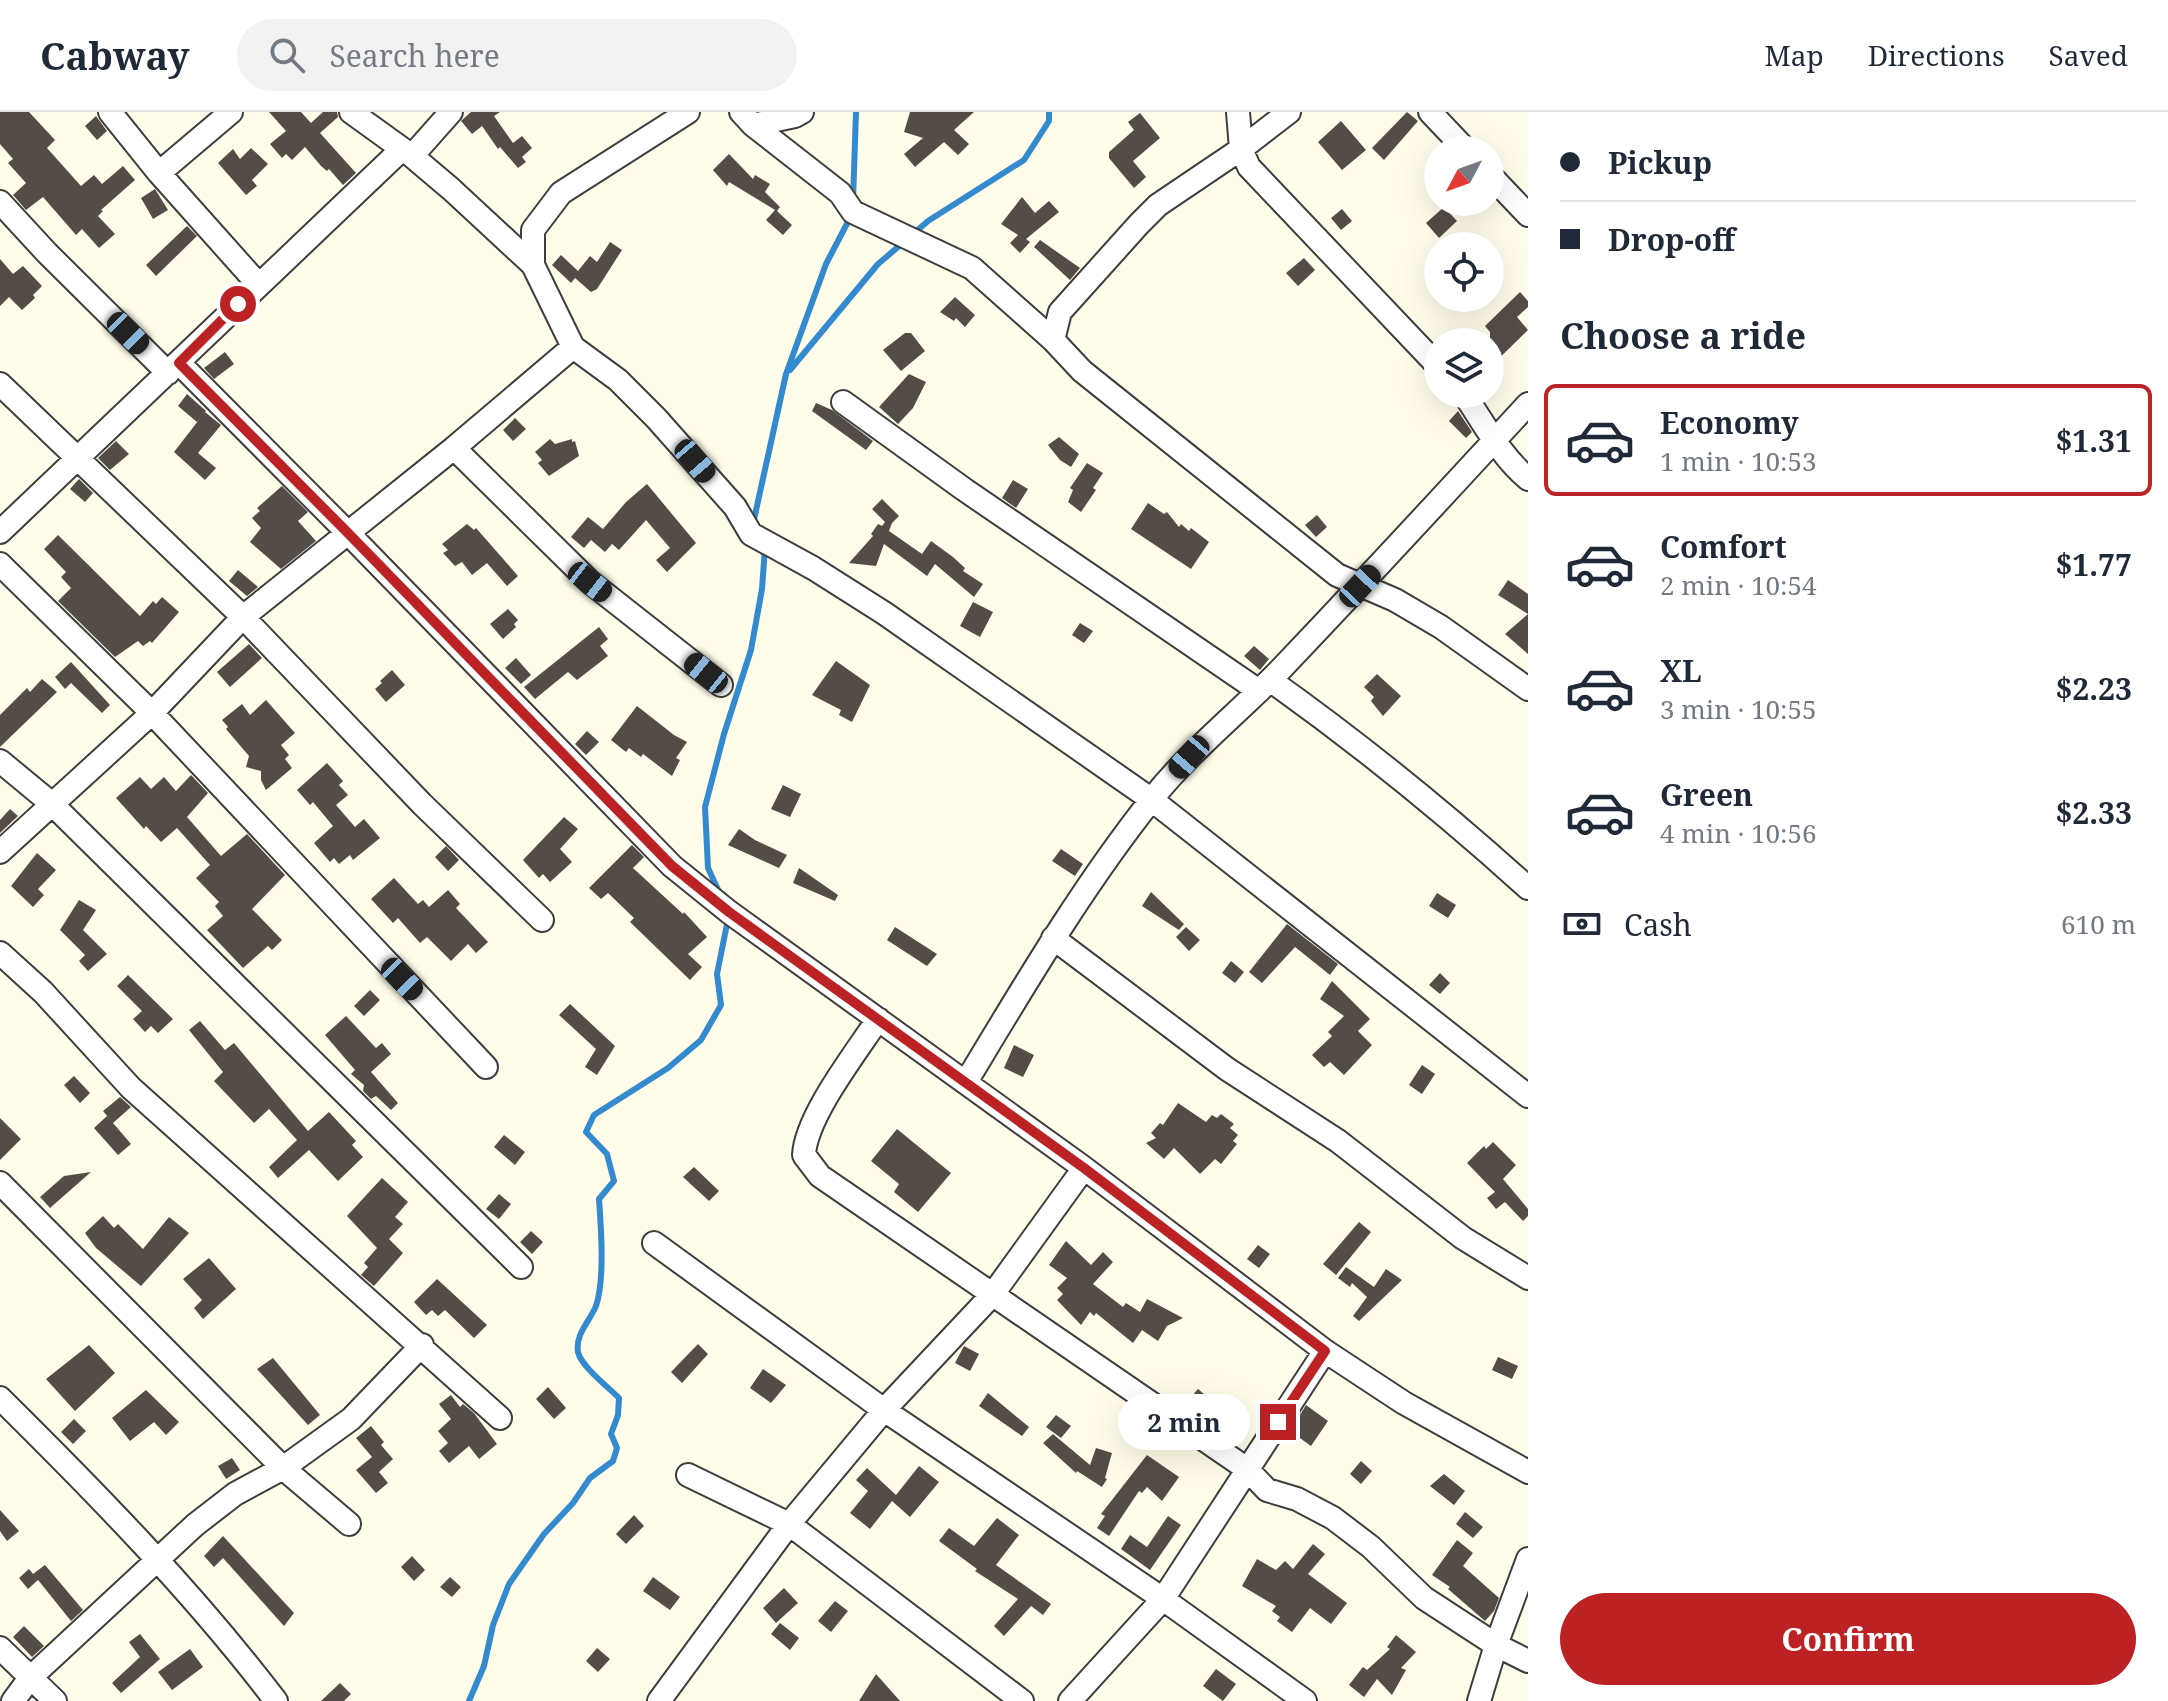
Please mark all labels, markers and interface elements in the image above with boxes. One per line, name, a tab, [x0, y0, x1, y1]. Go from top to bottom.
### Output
search box	[237, 19, 797, 91]
text: Cabway	[40, 29, 189, 81]
icon: search	[265, 33, 309, 77]
text: Search here	[329, 35, 500, 76]
text: Map	[1764, 36, 1824, 74]
text: Directions	[1868, 36, 2005, 74]
text: Saved	[2049, 36, 2128, 74]
north arrow	[1424, 136, 1504, 216]
map controls	[1424, 136, 1504, 408]
text: Pickup	[1608, 142, 1712, 183]
text: Drop-off	[1608, 219, 1735, 260]
button: locate	[1424, 232, 1504, 312]
route start	[220, 286, 256, 322]
car	[103, 308, 153, 358]
text: Choose a ride	[1560, 311, 1806, 360]
button: layers	[1424, 328, 1504, 408]
text: Economy	[1660, 402, 1799, 443]
icon: car	[1564, 404, 1636, 476]
text: $1.31	[2055, 420, 2132, 461]
car	[670, 435, 720, 487]
text: 1 min · 10:53	[1660, 443, 1817, 479]
text: Comfort	[1660, 526, 1787, 567]
icon: car	[1564, 528, 1636, 600]
text: $1.77	[2055, 544, 2132, 585]
car	[564, 558, 616, 606]
car	[1335, 560, 1385, 612]
text: 2 min · 10:54	[1660, 567, 1817, 603]
car	[680, 649, 732, 697]
text: XL	[1660, 650, 1702, 691]
icon: car	[1564, 652, 1636, 724]
text: $2.23	[2055, 668, 2132, 709]
text: 3 min · 10:55	[1660, 691, 1817, 727]
car	[1164, 731, 1214, 783]
text: Green	[1660, 774, 1753, 815]
icon: car	[1564, 776, 1636, 848]
text: $2.33	[2055, 792, 2132, 833]
text: 4 min · 10:56	[1660, 815, 1817, 851]
icon: cash	[1560, 902, 1604, 946]
text: Cash	[1624, 904, 1692, 945]
text: 610 m	[2061, 906, 2136, 942]
car	[377, 953, 427, 1005]
callout: 2 min	[1118, 1394, 1250, 1450]
text: 2 min	[1147, 1404, 1221, 1440]
route end	[1260, 1404, 1296, 1440]
button: Confirm	[1560, 1593, 2136, 1685]

